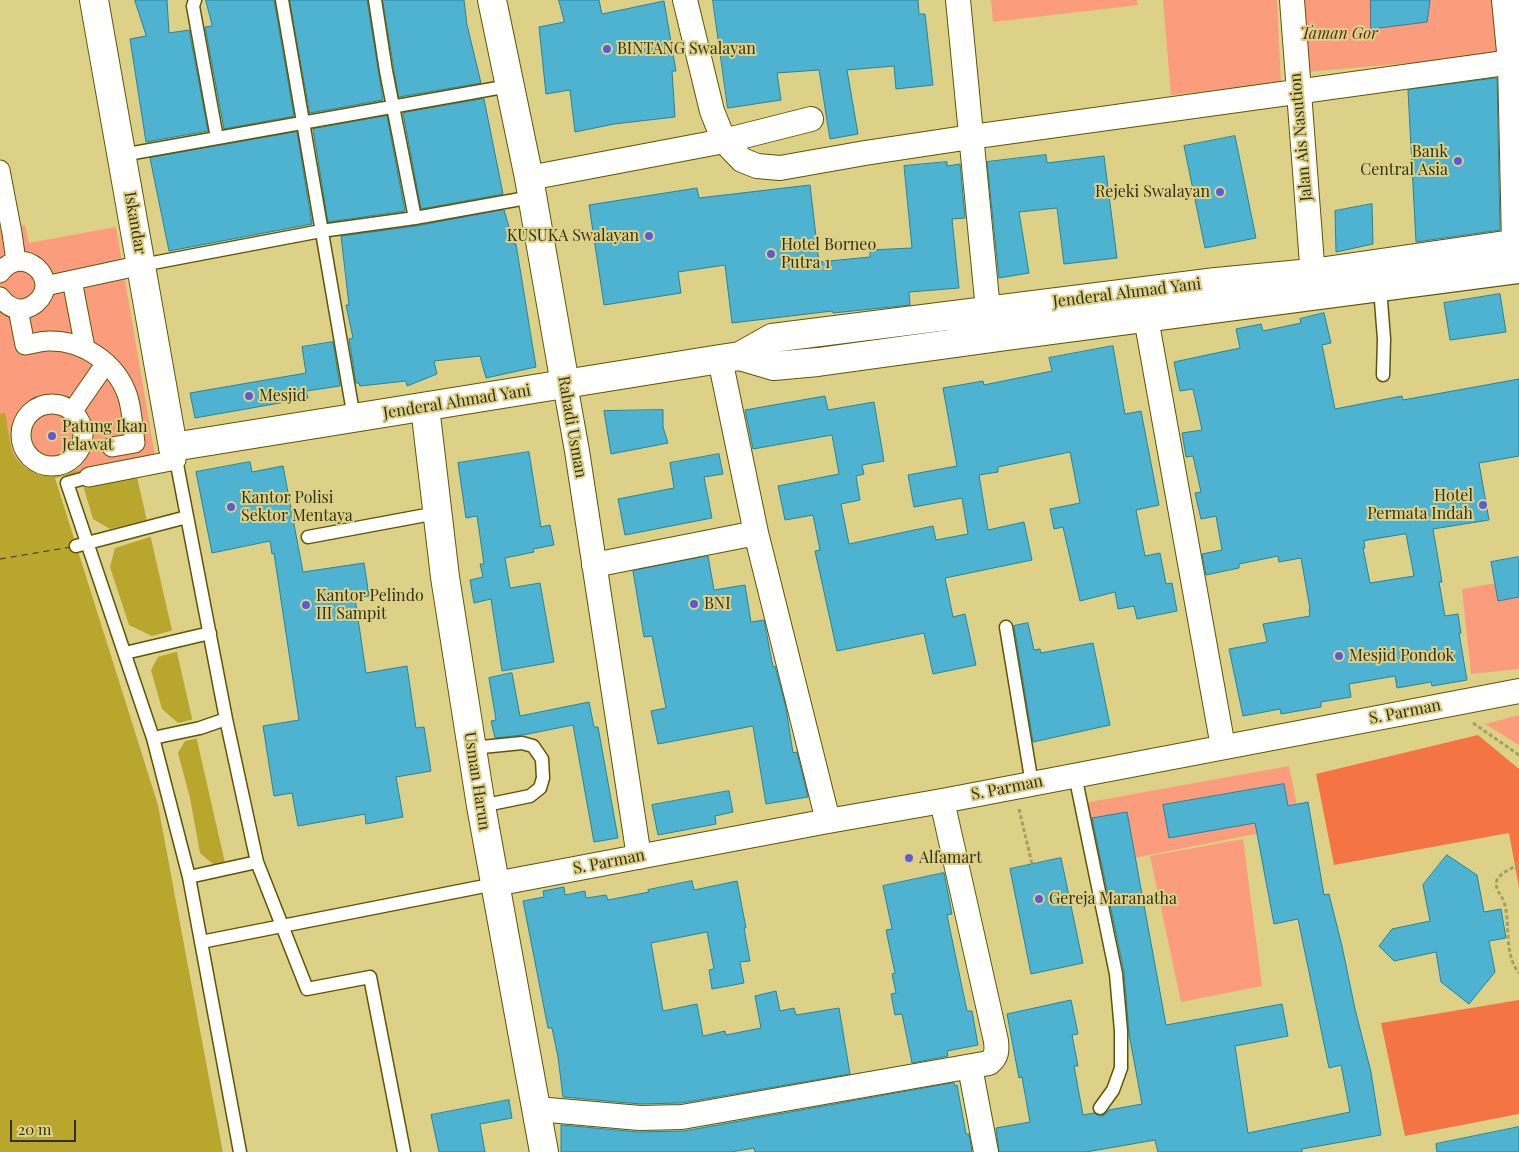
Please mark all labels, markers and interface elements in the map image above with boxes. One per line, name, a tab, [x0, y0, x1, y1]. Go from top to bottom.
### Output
park label: Taman Gor	[1300, 24, 1378, 44]
place label: BINTANG Swalayan	[617, 39, 756, 59]
marker: BINTANG Swalayan	[601, 43, 613, 55]
street label: Jalan Ais Nasution	[1286, 72, 1316, 202]
place label: Bank Central Asia	[1360, 142, 1448, 180]
marker: Bank Central Asia	[1452, 155, 1464, 167]
place label: Rejeki Swalayan	[1095, 182, 1210, 202]
marker: Rejeki Swalayan	[1214, 186, 1226, 198]
street label: Iskandar	[120, 190, 150, 256]
place label: KUSUKA Swalayan	[507, 226, 639, 246]
marker: KUSUKA Swalayan	[643, 230, 655, 242]
place label: Hotel Borneo Putra 1	[781, 235, 876, 273]
marker: Hotel Borneo Putra 1	[765, 248, 777, 260]
street label: Jenderal Ahmad Yani	[1052, 274, 1202, 312]
street label: Rahadi Usman	[554, 375, 590, 479]
street label: Jenderal Ahmad Yani	[382, 381, 532, 423]
place label: Mesjid	[259, 386, 306, 406]
marker: Mesjid	[243, 390, 255, 402]
place label: Patung Ikan Jelawat	[62, 417, 148, 455]
marker: Patung Ikan Jelawat	[46, 430, 58, 442]
place label: Hotel Permata Indah	[1367, 486, 1473, 524]
place label: Kantor Polisi Sektor Mentaya	[241, 488, 353, 526]
marker: Hotel Permata Indah	[1477, 499, 1489, 511]
marker: Kantor Polisi Sektor Mentaya	[225, 501, 237, 513]
place label: Kantor Pelindo III Sampit	[316, 586, 424, 624]
place label: BNI	[704, 594, 731, 614]
marker: BNI	[688, 598, 700, 610]
marker: Kantor Pelindo III Sampit	[300, 599, 312, 611]
place label: Mesjid Pondok	[1349, 646, 1454, 666]
marker: Mesjid Pondok	[1333, 650, 1345, 662]
street label: S. Parman	[1367, 696, 1443, 728]
street label: Usman Harun	[460, 730, 494, 832]
street label: S. Parman	[969, 772, 1045, 804]
street label: S. Parman	[571, 846, 647, 878]
place label: Alfamart	[919, 848, 982, 868]
marker: Alfamart	[903, 852, 915, 864]
place label: Gereja Maranatha	[1049, 889, 1177, 909]
marker: Gereja Maranatha	[1033, 893, 1045, 905]
scale bar	[12, 1110, 79, 1142]
text: 20 m	[18, 1119, 51, 1139]

